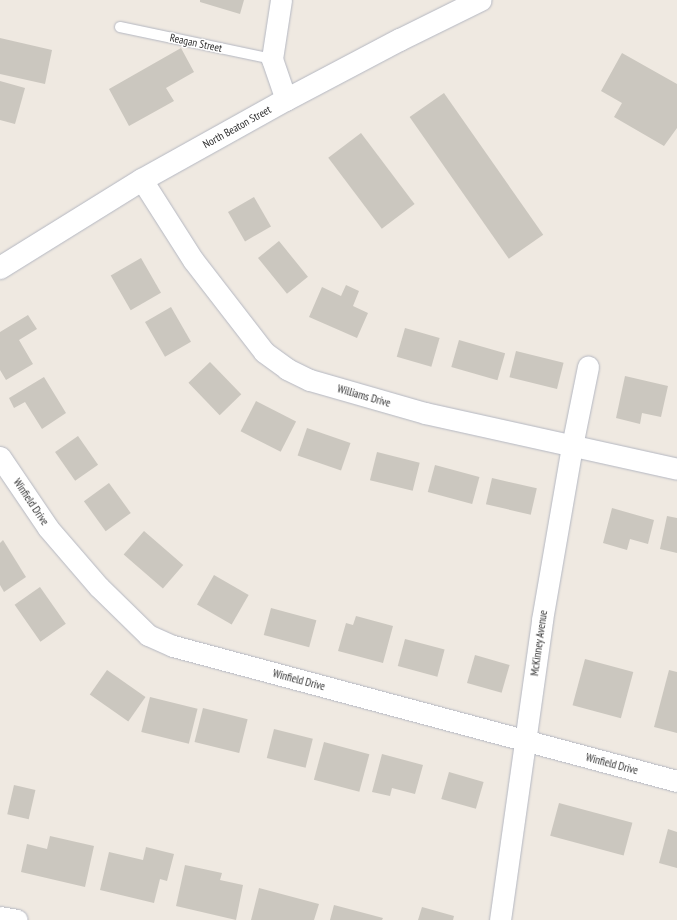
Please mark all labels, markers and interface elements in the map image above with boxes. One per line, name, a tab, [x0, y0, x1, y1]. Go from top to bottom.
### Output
street label: Reagan Street	[169, 31, 223, 55]
street label: North Beaton Street	[201, 103, 273, 151]
street label: Williams Drive	[336, 382, 392, 410]
street label: Winfield Drive	[11, 476, 51, 528]
street label: McKinney Avenue	[528, 609, 550, 677]
street label: Winfield Drive	[271, 667, 327, 693]
street label: Winfield Drive	[584, 751, 640, 777]

